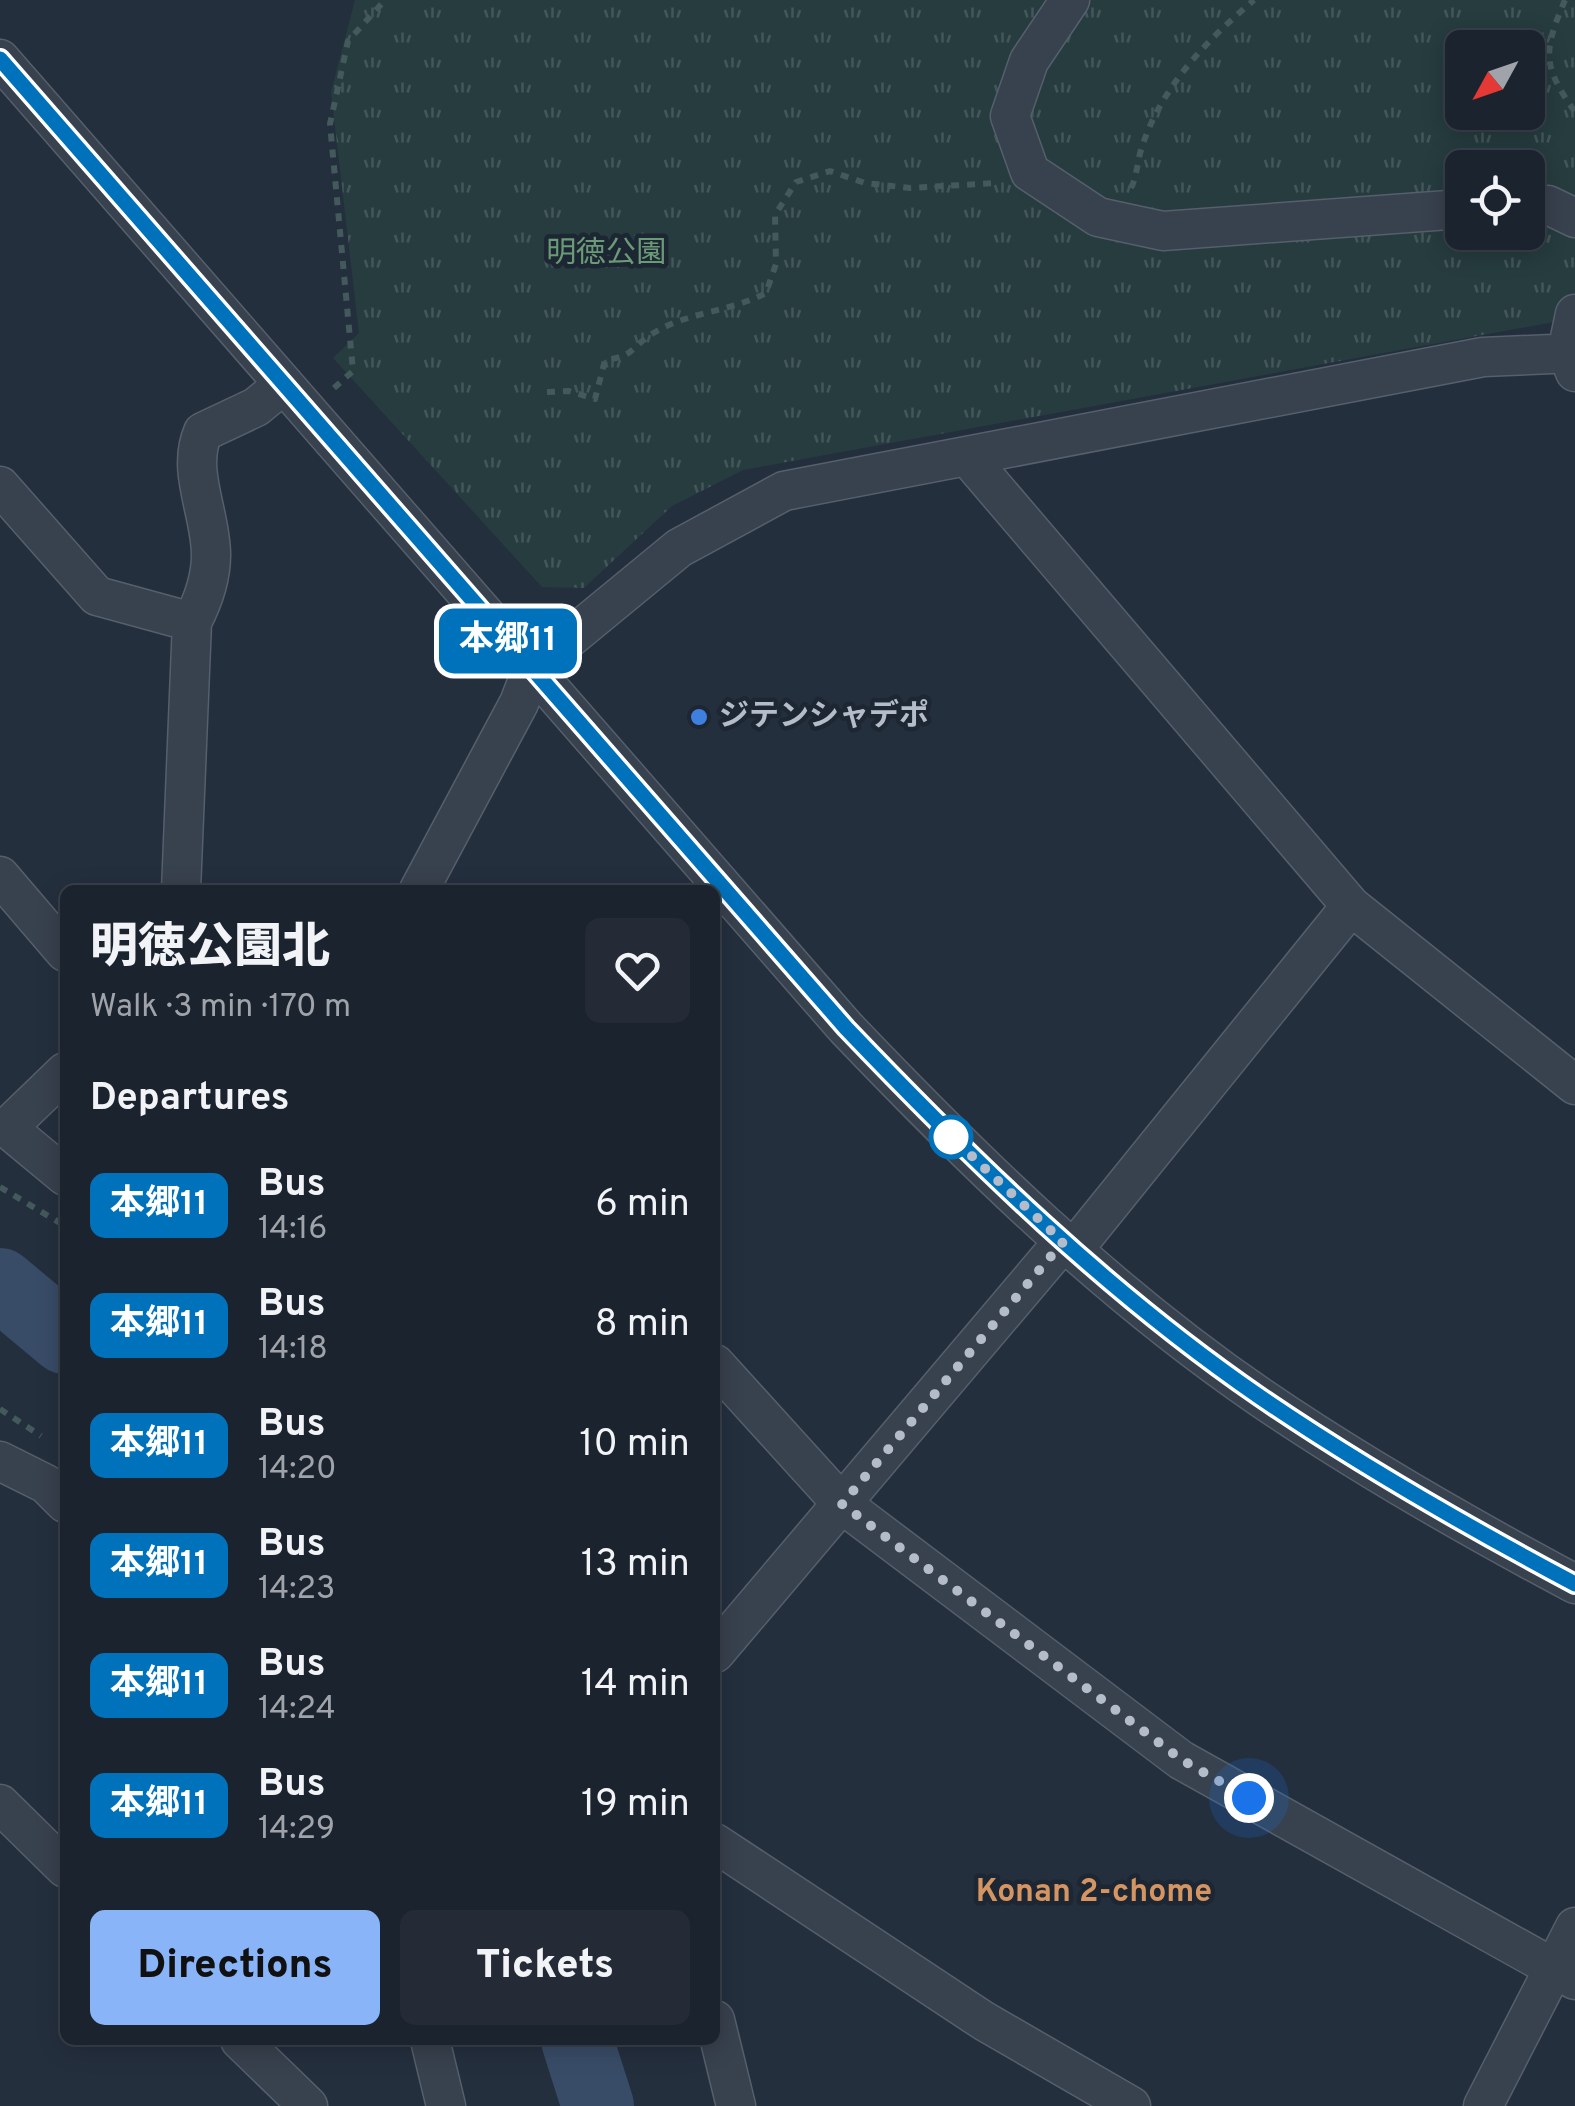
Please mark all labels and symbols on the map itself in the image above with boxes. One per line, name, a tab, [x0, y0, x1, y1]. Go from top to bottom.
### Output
north arrow	[1445, 30, 1545, 130]
park label: 明徳公園	[546, 236, 666, 273]
line badge: 本郷11	[438, 608, 578, 674]
place label: ジテンシャデポ	[719, 698, 929, 736]
marker: ジテンシャデポ	[688, 706, 710, 728]
unlabelled marker	[930, 1116, 972, 1158]
your location	[1224, 1773, 1274, 1823]
district label: Konan 2-chome	[976, 1873, 1212, 1913]

